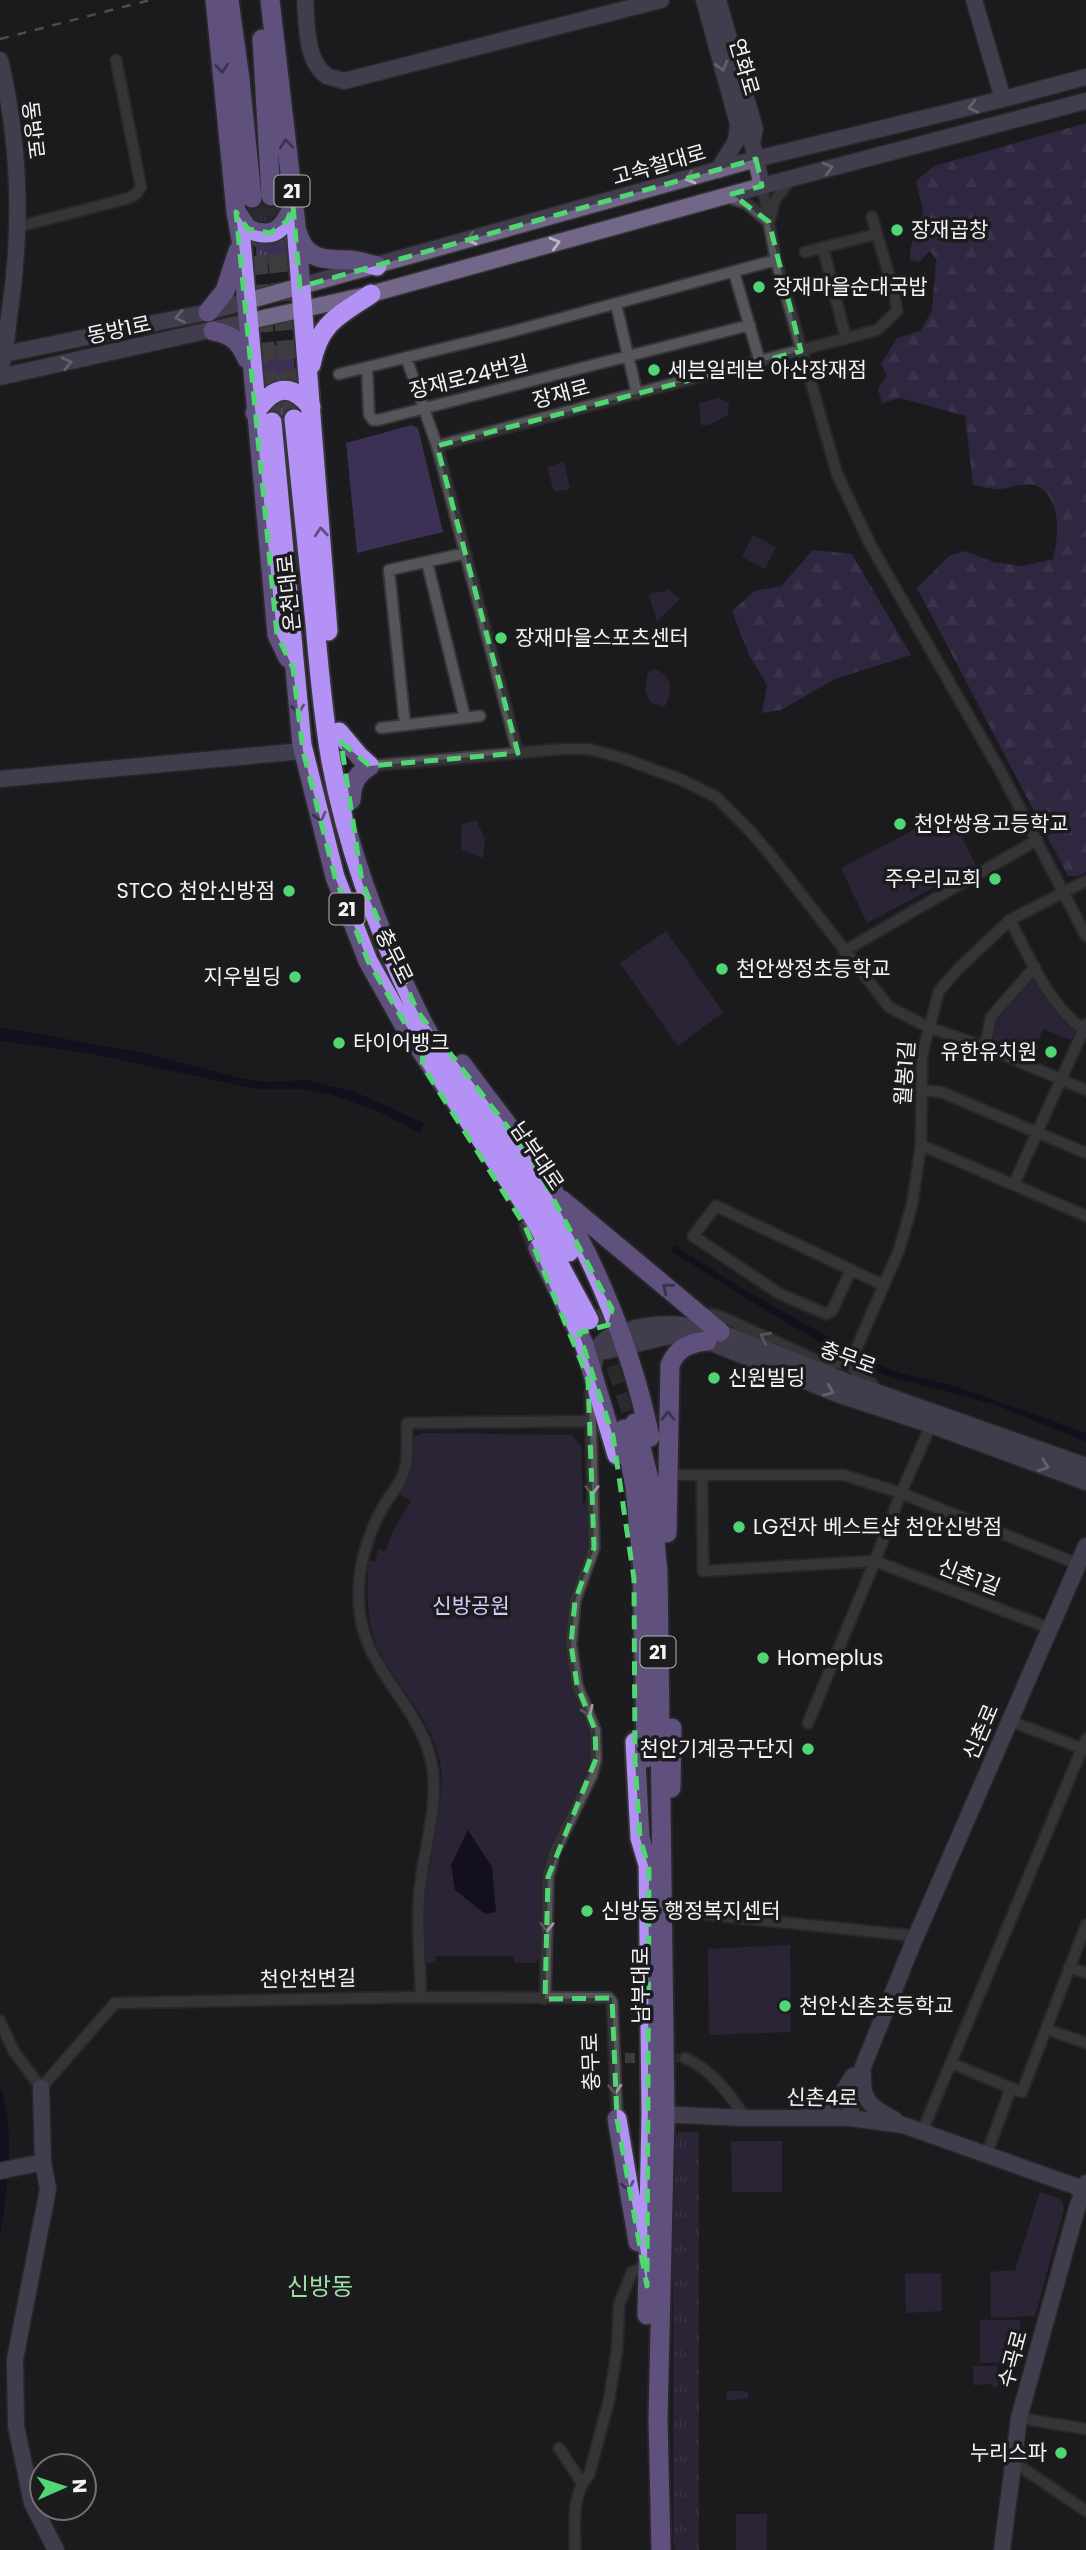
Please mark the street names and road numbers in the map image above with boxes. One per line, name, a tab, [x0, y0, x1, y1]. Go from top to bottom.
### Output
street label: 연화로	[723, 35, 766, 99]
street label: 동방로	[16, 99, 51, 160]
street label: 고속철대로	[608, 137, 709, 192]
road number: 21	[274, 176, 310, 206]
street label: 동방1로	[84, 309, 154, 350]
street label: 장재로24번길	[406, 348, 532, 405]
street label: 장재로	[529, 372, 593, 415]
street label: 온천대로	[270, 553, 307, 633]
road number: 21	[330, 894, 364, 925]
street label: 충무로	[369, 923, 420, 988]
street label: 월봉1길	[888, 1040, 921, 1106]
street label: 남부대로	[504, 1116, 571, 1196]
street label: 충무로	[816, 1334, 880, 1381]
street label: 신촌1길	[934, 1551, 1005, 1602]
road number: 21	[640, 1636, 676, 1668]
street label: 신촌로	[956, 1699, 1005, 1764]
street label: 남부대로	[626, 1946, 655, 2024]
street label: 천안천변길	[259, 1963, 357, 1994]
street label: 충무로	[575, 2033, 606, 2091]
street label: 신촌4로	[786, 2082, 858, 2113]
street label: 수곡로	[991, 2327, 1034, 2391]

